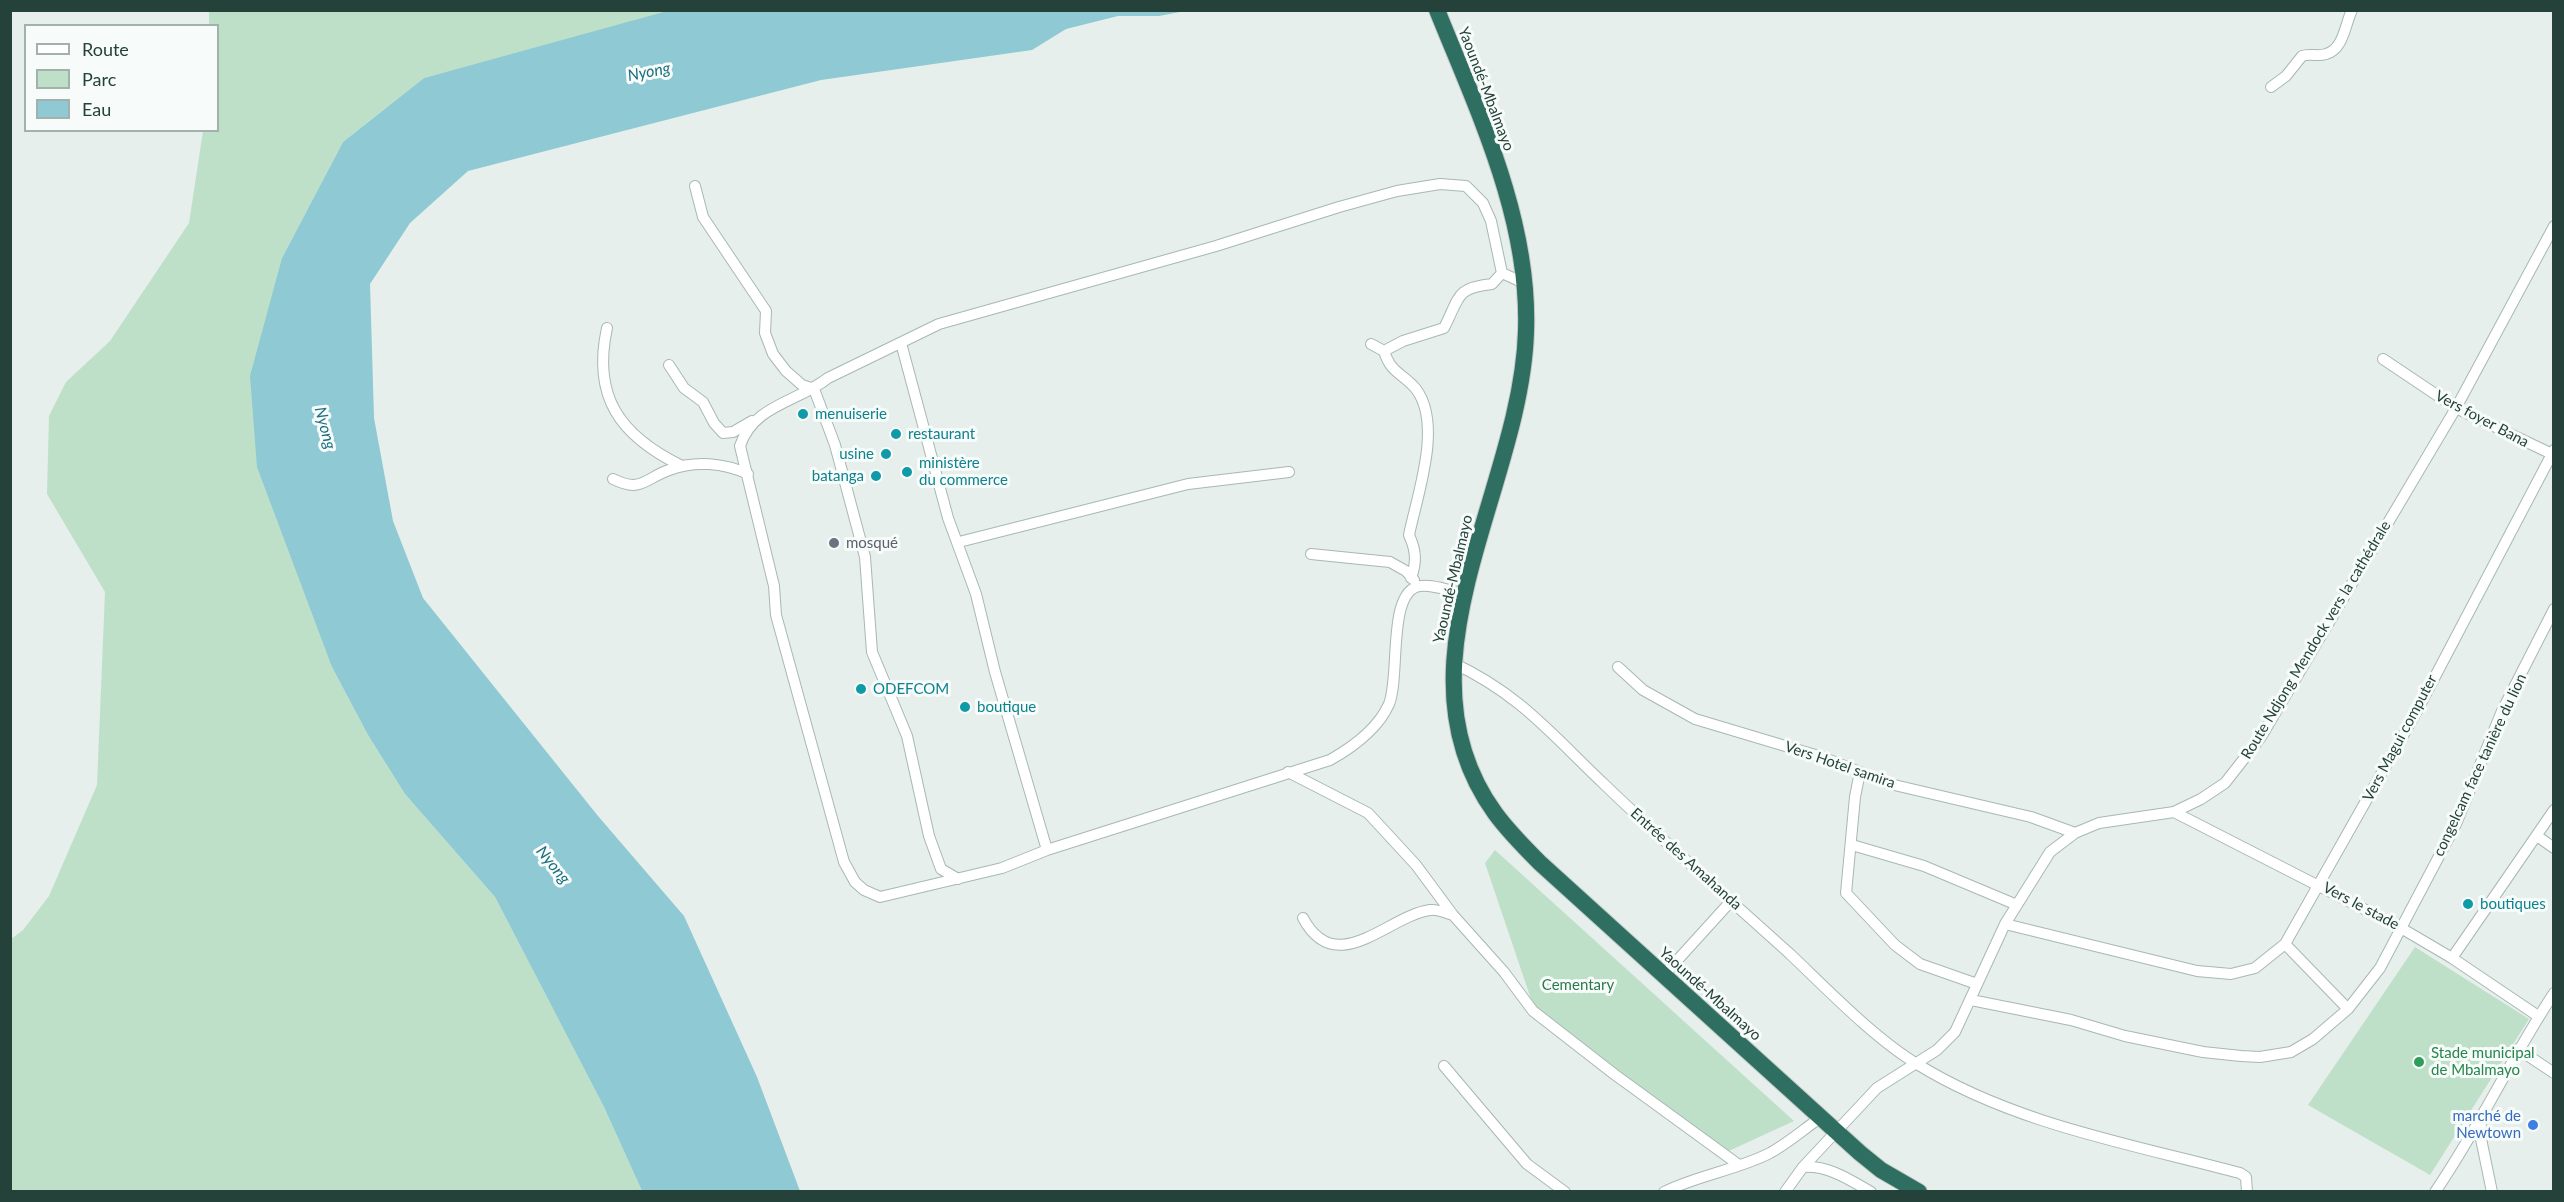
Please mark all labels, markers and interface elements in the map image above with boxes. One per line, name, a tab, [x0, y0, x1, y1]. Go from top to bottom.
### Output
legend	[24, 24, 219, 132]
street label: Yaoundé-Mbalmayo	[1454, 25, 1518, 153]
text: Route	[82, 38, 129, 60]
water label: Nyong	[626, 58, 672, 86]
text: Parc	[82, 68, 116, 90]
text: Eau	[82, 98, 111, 120]
street label: Vers foyer Bana	[2432, 387, 2532, 451]
water label: Nyong	[310, 405, 340, 451]
place label: menuiserie	[815, 405, 887, 423]
marker: menuiserie	[796, 407, 810, 421]
place label: restaurant	[908, 425, 975, 443]
marker: restaurant	[889, 427, 903, 441]
place label: usine	[839, 445, 874, 463]
marker: usine	[879, 447, 893, 461]
place label: ministère du commerce	[919, 454, 1008, 489]
marker: ministère du commerce	[900, 465, 914, 479]
place label: batanga	[812, 467, 864, 485]
marker: batanga	[869, 469, 883, 483]
street label: Yaoundé-Mbalmayo	[1429, 513, 1477, 645]
street label: Route Ndjong Mendock vers la cathédrale	[2237, 517, 2395, 763]
place label: mosqué	[846, 534, 898, 552]
marker: mosqué	[827, 536, 841, 550]
street label: congelcam face tanière du lion	[2430, 671, 2530, 859]
street label: Vers Magui computer	[2359, 672, 2441, 804]
place label: ODEFCOM	[873, 680, 949, 698]
marker: ODEFCOM	[854, 682, 868, 696]
place label: boutique	[977, 698, 1036, 716]
marker: boutique	[958, 700, 972, 714]
street label: Vers Hotel samira	[1782, 738, 1898, 792]
street label: Entrée des Amahanda	[1627, 804, 1745, 914]
water label: Nyong	[532, 842, 574, 888]
street label: Vers le stade	[2320, 878, 2402, 934]
place label: boutiques	[2480, 895, 2546, 913]
marker: boutiques	[2461, 897, 2475, 911]
street label: Yaoundé-Mbalmayo	[1655, 943, 1765, 1045]
park label: Cementary	[1542, 976, 1614, 994]
place label: Stade municipal de Mbalmayo	[2431, 1044, 2535, 1079]
marker: Stade municipal de Mbalmayo	[2412, 1055, 2426, 1069]
place label: marché de Newtown	[2452, 1107, 2521, 1142]
marker: marché de Newtown	[2526, 1118, 2540, 1132]

